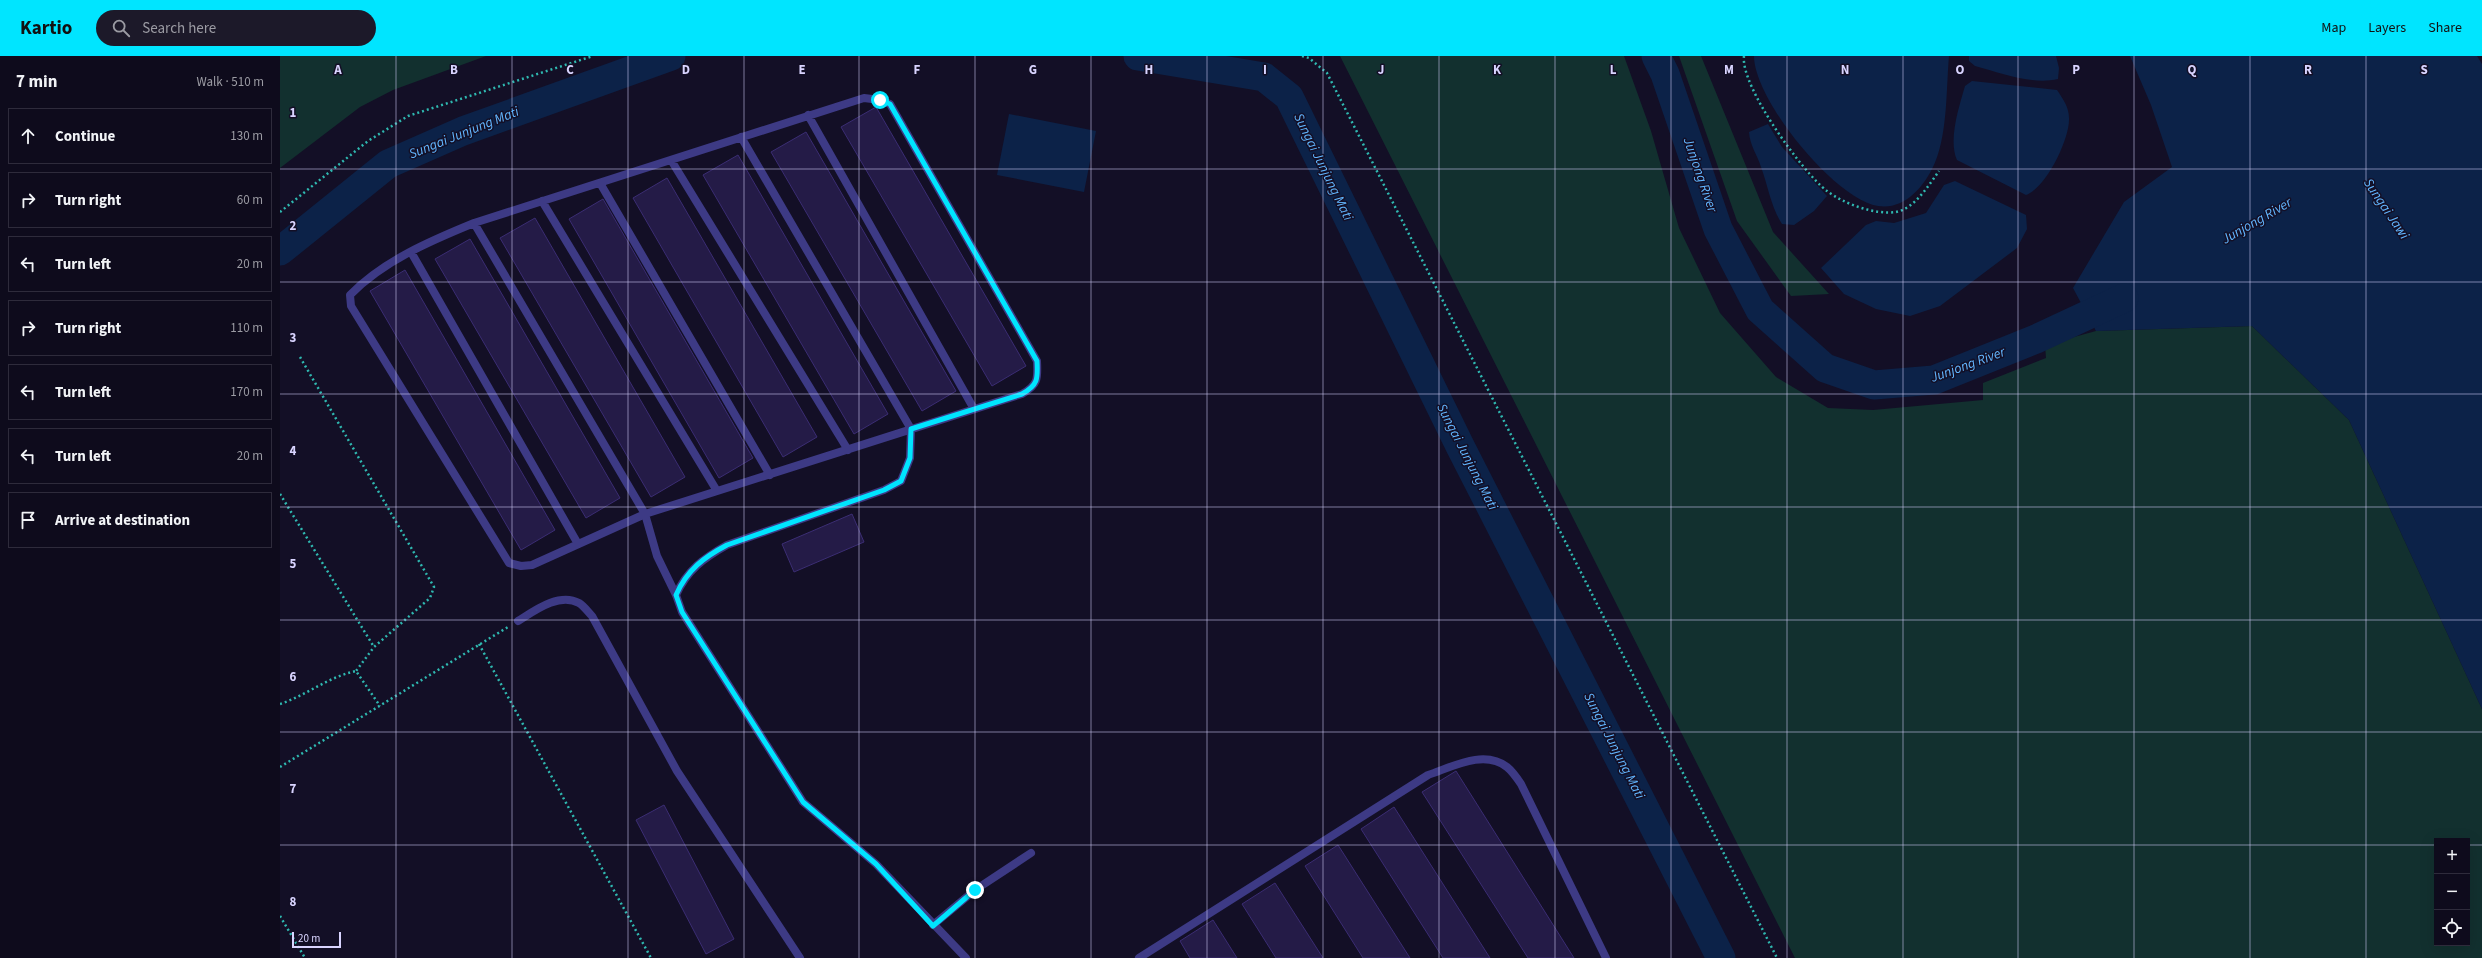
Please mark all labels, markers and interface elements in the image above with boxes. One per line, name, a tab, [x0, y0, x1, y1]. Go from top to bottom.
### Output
search box	[96, 10, 376, 46]
text: Kartio	[20, 15, 72, 42]
icon: search	[110, 17, 132, 39]
text: Search here	[142, 18, 216, 39]
text: Map	[2321, 18, 2346, 38]
text: Layers	[2368, 18, 2406, 38]
text: Share	[2428, 18, 2462, 38]
text: A	[333, 61, 342, 79]
text: B	[450, 61, 458, 79]
text: C	[566, 61, 574, 79]
text: D	[682, 61, 690, 79]
text: E	[798, 61, 806, 79]
text: F	[914, 61, 921, 79]
text: G	[1029, 61, 1037, 79]
text: H	[1145, 61, 1153, 79]
text: I	[1263, 61, 1267, 79]
text: J	[1378, 61, 1384, 79]
text: K	[1493, 61, 1502, 79]
text: L	[1610, 61, 1617, 79]
text: M	[1724, 61, 1734, 79]
text: N	[1841, 61, 1849, 79]
text: O	[1956, 61, 1965, 79]
text: P	[2072, 61, 2080, 79]
text: Q	[2188, 61, 2197, 79]
text: R	[2304, 61, 2312, 79]
text: S	[2420, 61, 2428, 79]
text: 7 min	[16, 70, 57, 94]
text: Walk · 510 m	[196, 73, 264, 91]
route start	[871, 91, 889, 109]
water label: Sungai Junjung Mati	[406, 102, 523, 164]
text: 1	[290, 104, 297, 122]
water label: Sungai Junjung Mati	[1288, 110, 1358, 225]
icon: ahead	[17, 125, 39, 147]
text: Continue	[55, 126, 115, 147]
text: 130 m	[230, 127, 263, 145]
water label: Junjong River	[1678, 134, 1723, 216]
water label: Sungai Jawi	[2358, 174, 2414, 244]
icon: right	[17, 189, 39, 211]
text: Turn right	[55, 190, 121, 211]
text: 60 m	[237, 191, 263, 209]
water label: Junjong River	[2217, 192, 2297, 250]
text: 2	[290, 217, 297, 235]
icon: left	[17, 253, 39, 275]
text: Turn left	[55, 254, 111, 275]
text: 20 m	[237, 255, 263, 273]
icon: right	[17, 317, 39, 339]
text: Turn right	[55, 318, 121, 339]
text: 110 m	[230, 319, 263, 337]
text: 3	[290, 329, 297, 347]
water label: Junjong River	[1927, 342, 2009, 388]
icon: left	[17, 381, 39, 403]
text: Turn left	[55, 382, 111, 403]
text: 170 m	[230, 383, 263, 401]
water label: Sungai Junjung Mati	[1431, 400, 1503, 514]
text: 4	[290, 442, 297, 460]
icon: left	[17, 445, 39, 467]
text: Turn left	[55, 446, 111, 467]
text: 20 m	[237, 447, 263, 465]
icon: arrive	[17, 509, 39, 531]
text: Arrive at destination	[55, 510, 190, 531]
text: 5	[290, 555, 297, 573]
text: 6	[290, 668, 297, 686]
water label: Sungai Junjung Mati	[1578, 689, 1650, 803]
text: 7	[290, 780, 297, 798]
map controls	[2434, 838, 2470, 946]
button: +	[2434, 838, 2470, 874]
button: −	[2434, 874, 2470, 910]
route end	[966, 881, 984, 899]
text: 8	[290, 893, 297, 911]
button: locate	[2434, 910, 2470, 946]
scale bar	[292, 930, 341, 949]
text: 20 m	[298, 931, 320, 946]

